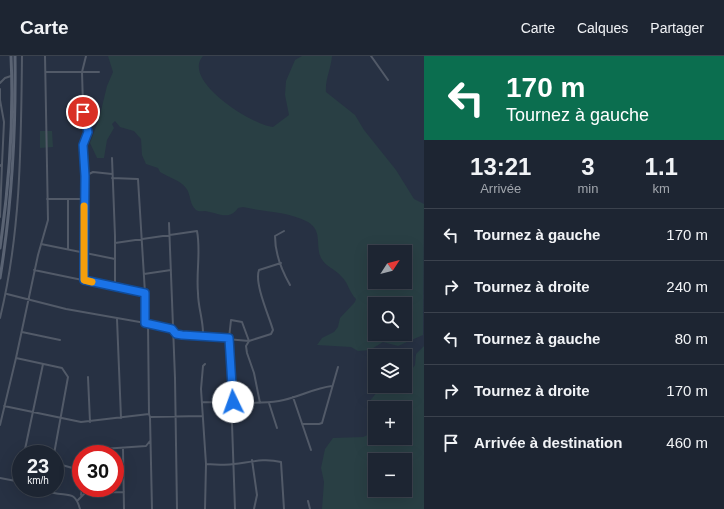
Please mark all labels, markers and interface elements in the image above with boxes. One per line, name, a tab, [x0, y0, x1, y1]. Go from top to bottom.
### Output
text: Carte	[20, 17, 69, 38]
text: Carte	[521, 20, 555, 36]
text: Calques	[577, 20, 628, 36]
text: Partager	[650, 20, 704, 36]
icon: left	[440, 72, 492, 124]
text: 170 m	[506, 72, 585, 103]
pin	[66, 95, 100, 129]
icon: arrive	[72, 101, 94, 123]
text: Tournez à gauche	[506, 105, 649, 125]
text: 13:21	[470, 153, 531, 180]
text: 3	[581, 153, 595, 180]
text: 1.1	[645, 153, 678, 180]
text: Arrivée	[480, 181, 521, 196]
text: min	[578, 181, 598, 196]
text: km	[653, 181, 670, 196]
icon: left	[440, 224, 462, 246]
text: Tournez à gauche	[474, 226, 600, 243]
text: 170 m	[666, 226, 708, 243]
north arrow	[368, 245, 412, 289]
map controls	[368, 245, 412, 497]
icon: right	[440, 276, 462, 298]
text: Tournez à droite	[474, 278, 590, 295]
text: 240 m	[666, 278, 708, 295]
button: search	[368, 297, 412, 341]
icon: left	[440, 328, 462, 350]
text: Tournez à gauche	[474, 330, 600, 347]
text: 80 m	[675, 330, 708, 347]
button: layers	[368, 349, 412, 393]
icon: right	[440, 380, 462, 402]
position arrow	[212, 381, 254, 423]
text: Tournez à droite	[474, 382, 590, 399]
text: 170 m	[666, 382, 708, 399]
button: +	[368, 401, 412, 445]
icon: arrive	[440, 432, 462, 454]
text: Arrivée à destination	[474, 434, 622, 451]
text: 460 m	[666, 434, 708, 451]
speed limit sign: 30	[72, 445, 124, 497]
button: −	[368, 453, 412, 497]
text: 23	[27, 455, 49, 477]
text: km/h	[27, 475, 49, 486]

